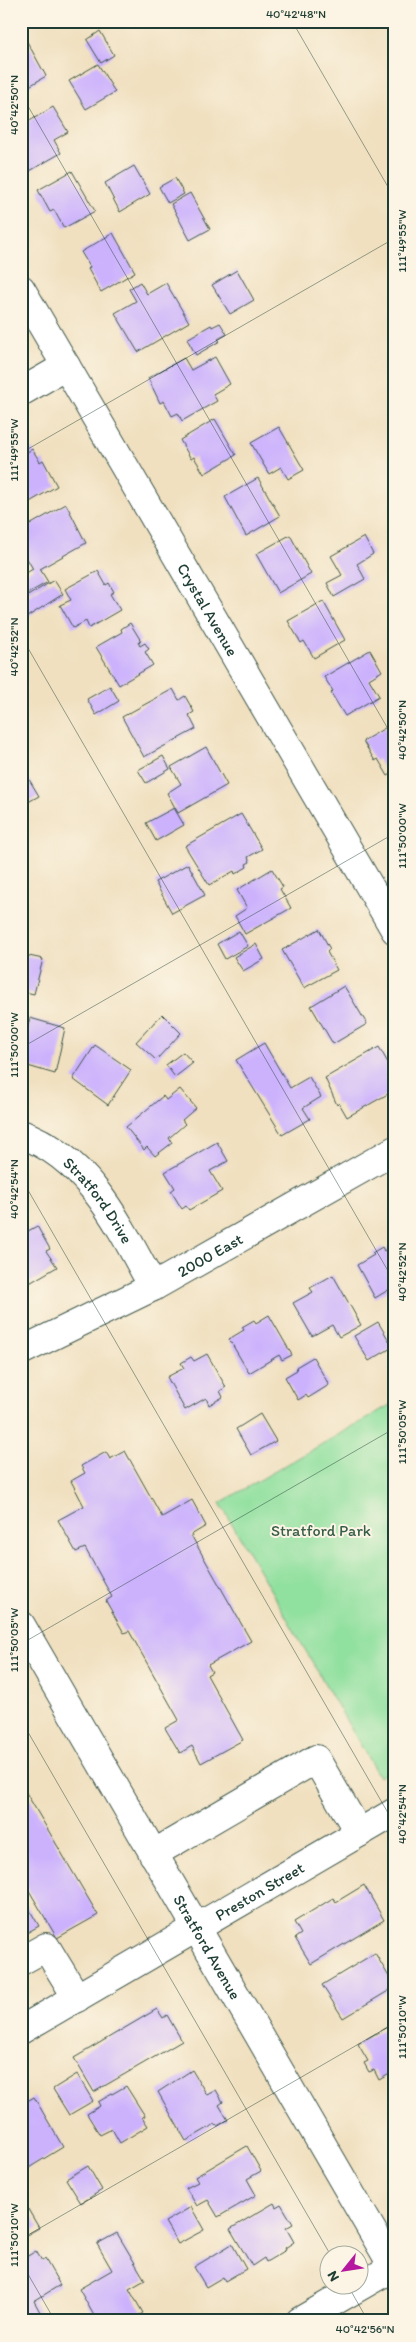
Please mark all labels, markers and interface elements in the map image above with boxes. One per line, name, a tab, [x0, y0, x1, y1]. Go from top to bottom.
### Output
text: 40°42'48"N	[266, 7, 326, 21]
text: 40°42'50"N	[7, 75, 21, 135]
text: 111°49'55"W	[395, 209, 409, 273]
text: 111°49'55"W	[7, 418, 21, 482]
street label: Crystal Avenue	[173, 559, 243, 659]
text: 40°42'52"N	[7, 618, 21, 677]
text: 40°42'50"N	[395, 700, 409, 760]
text: 111°50'00"W	[395, 803, 409, 869]
text: 111°50'00"W	[7, 1012, 21, 1078]
street label: Stratford Drive	[60, 1153, 137, 1247]
text: 40°42'54"N	[7, 1159, 21, 1219]
street label: 2000 East	[174, 1229, 246, 1281]
text: 40°42'52"N	[395, 1243, 409, 1302]
text: 111°50'05"W	[395, 1400, 409, 1464]
park label: Stratford Park	[271, 1521, 371, 1540]
text: 111°50'05"W	[7, 1608, 21, 1672]
text: 40°42'54"N	[395, 1784, 409, 1844]
street label: Preston Street	[212, 1858, 307, 1924]
street label: Stratford Avenue	[170, 1891, 245, 2003]
text: 111°50'10"W	[395, 1995, 409, 2059]
text: 111°50'10"W	[7, 2203, 21, 2267]
north arrow	[318, 2244, 368, 2294]
text: N	[323, 2268, 343, 2285]
text: 40°42'56"N	[335, 2322, 395, 2336]

